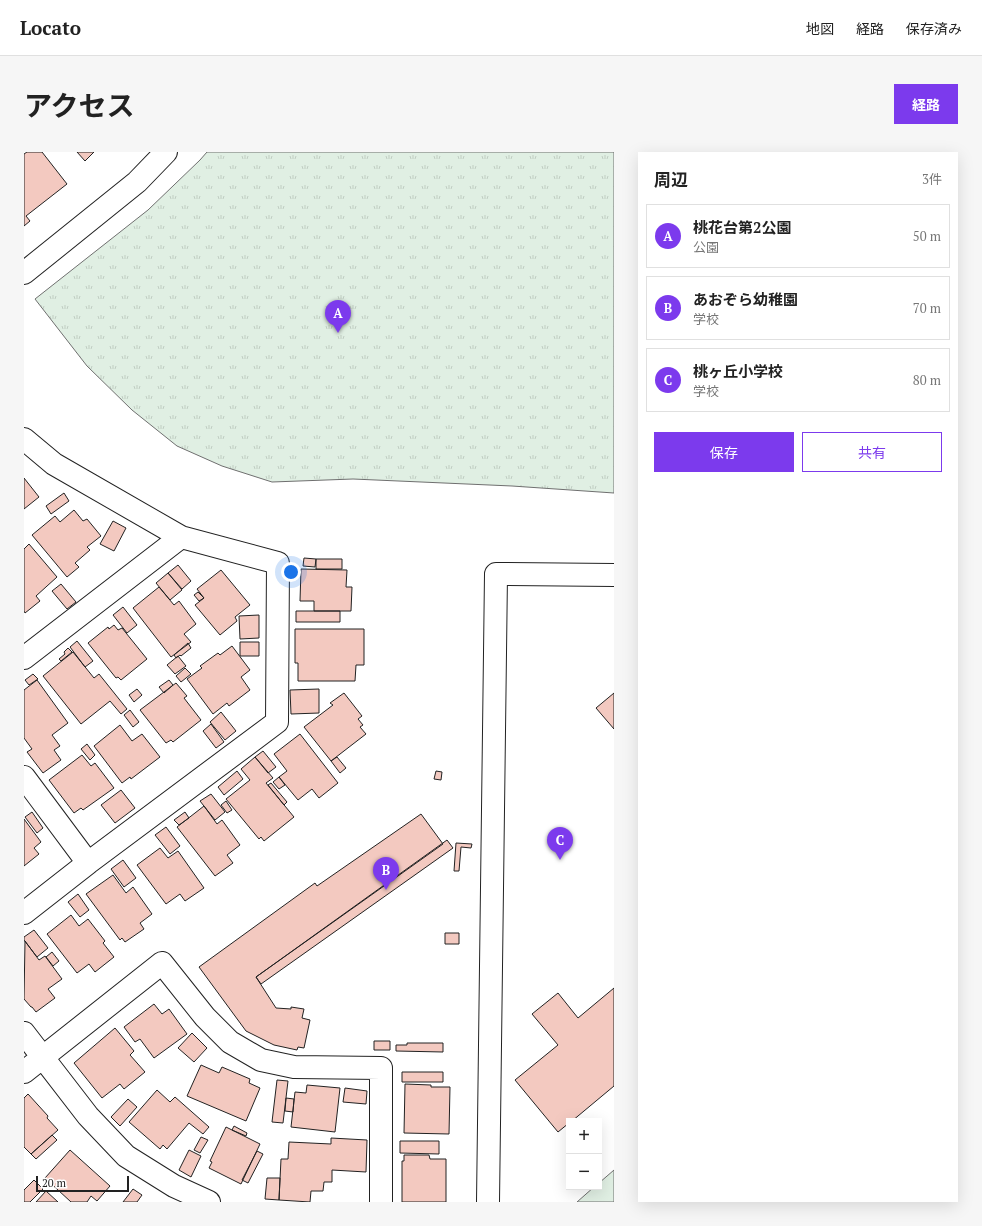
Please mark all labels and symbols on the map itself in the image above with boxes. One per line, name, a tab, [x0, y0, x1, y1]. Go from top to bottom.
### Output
pin: A	[325, 300, 351, 333]
your location	[281, 562, 301, 582]
pin: C	[547, 827, 573, 860]
pin: B	[373, 857, 399, 890]
scale bar	[36, 1174, 129, 1193]

